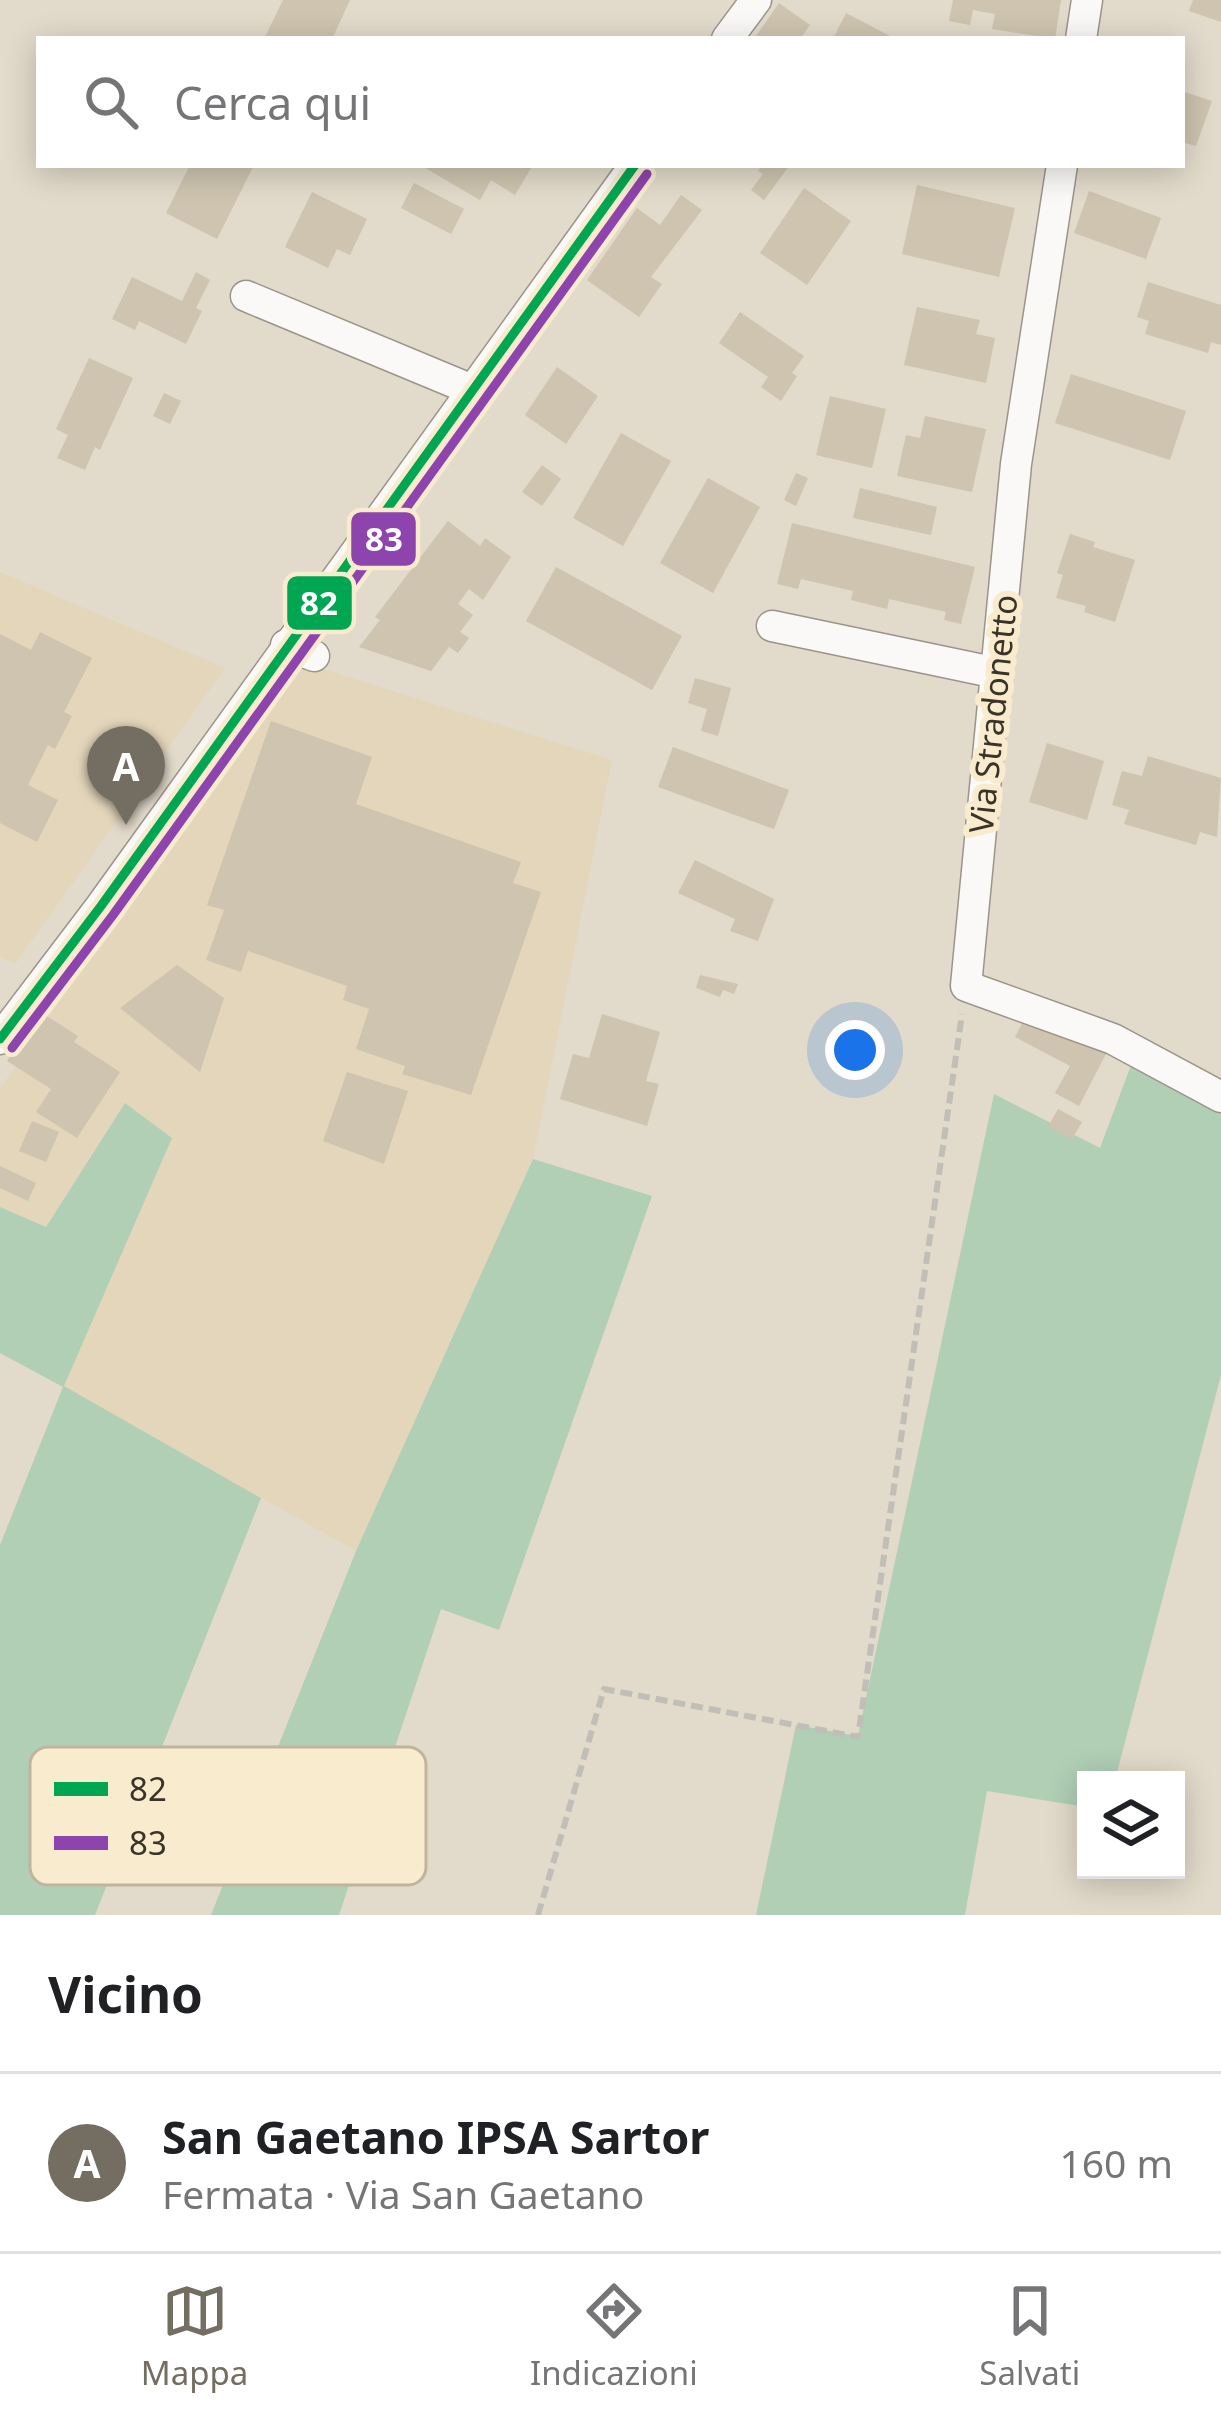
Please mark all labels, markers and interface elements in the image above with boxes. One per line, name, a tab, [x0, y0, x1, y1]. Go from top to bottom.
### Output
search box	[36, 36, 1185, 168]
icon: search	[78, 69, 144, 135]
text: Cerca qui	[174, 72, 371, 133]
line badge: 83	[349, 510, 418, 568]
text: 83	[365, 516, 403, 561]
line badge: 82	[285, 574, 354, 632]
text: 82	[300, 580, 338, 625]
street label: Via Stradonetto	[958, 592, 1027, 836]
pin: A	[87, 726, 165, 825]
your location	[825, 1020, 885, 1080]
legend	[30, 1747, 426, 1885]
text: 82	[129, 1766, 167, 1811]
map controls	[1077, 1771, 1185, 1879]
button: layers	[1077, 1771, 1185, 1879]
text: 83	[129, 1820, 167, 1865]
text: Vicino	[48, 1958, 203, 2028]
text: San Gaetano IPSA Sartor	[162, 2106, 709, 2167]
text: A	[74, 2136, 101, 2189]
text: 160 m	[1059, 2136, 1173, 2189]
text: Fermata · Via San Gaetano	[162, 2167, 644, 2220]
tab: Mappa	[141, 2278, 248, 2395]
tab: Indicazioni	[530, 2278, 698, 2395]
tab: Salvati	[979, 2278, 1080, 2395]

